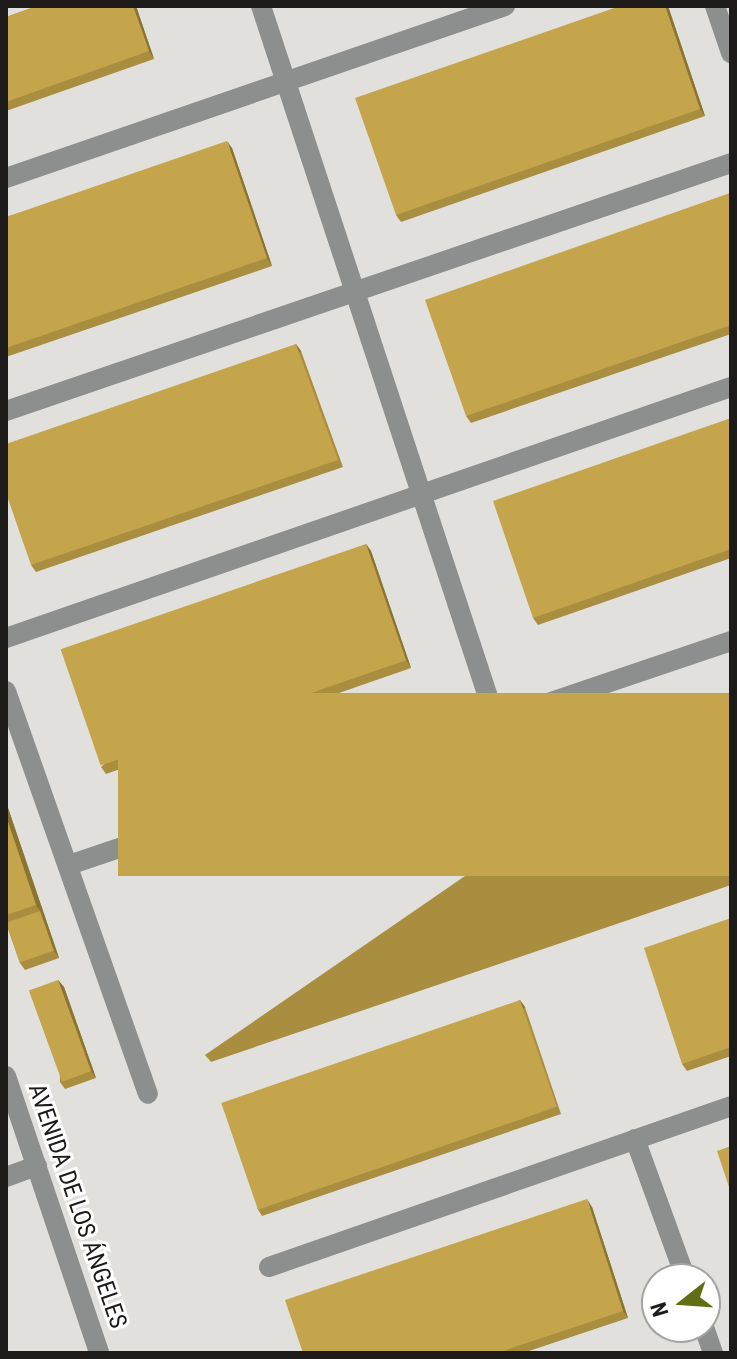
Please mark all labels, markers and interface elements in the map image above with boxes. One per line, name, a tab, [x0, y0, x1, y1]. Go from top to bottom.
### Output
street label: AVENIDA DE LOS ÁNGELES	[22, 1080, 132, 1332]
north arrow	[641, 1263, 721, 1343]
text: N	[646, 1299, 673, 1320]

